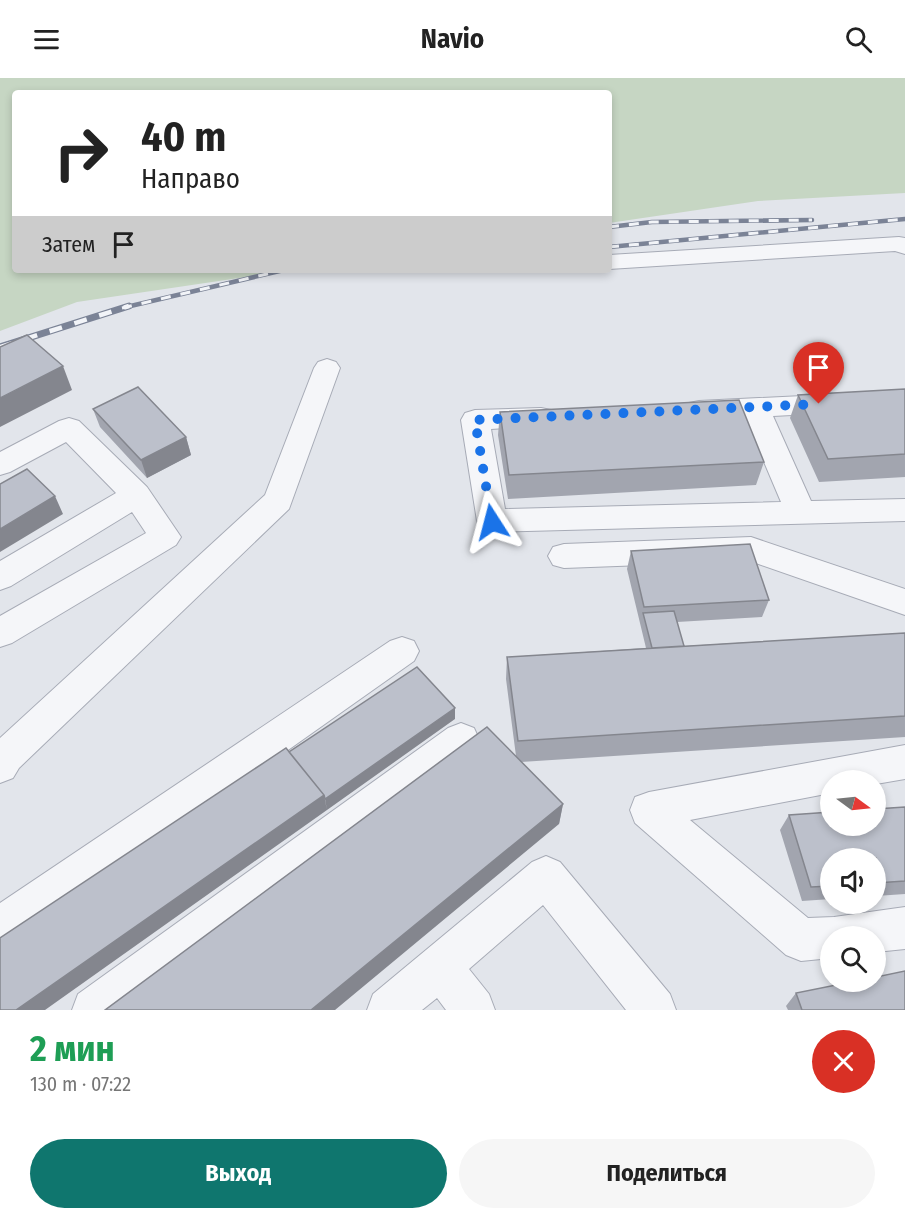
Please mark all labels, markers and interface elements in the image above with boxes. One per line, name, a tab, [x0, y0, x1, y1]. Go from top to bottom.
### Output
icon: menu	[30, 23, 63, 56]
text: Navio	[421, 23, 484, 55]
icon: search	[842, 23, 875, 56]
text: 40 m	[141, 112, 226, 162]
icon: right	[42, 114, 120, 192]
text: Направо	[141, 163, 240, 195]
icon: arrive	[107, 228, 140, 261]
text: Затем	[42, 231, 95, 258]
pin	[793, 342, 844, 404]
icon: arrive	[802, 351, 835, 384]
position arrow	[460, 490, 524, 554]
north arrow	[820, 770, 886, 836]
map controls	[820, 770, 886, 992]
button: sound	[820, 848, 886, 914]
button: search	[820, 926, 886, 992]
text: 2 мин	[30, 1027, 115, 1071]
button: close	[812, 1030, 875, 1093]
text: 130 m · 07:22	[30, 1072, 131, 1096]
button: Выход	[30, 1139, 447, 1208]
button: Поделиться	[459, 1139, 875, 1208]

